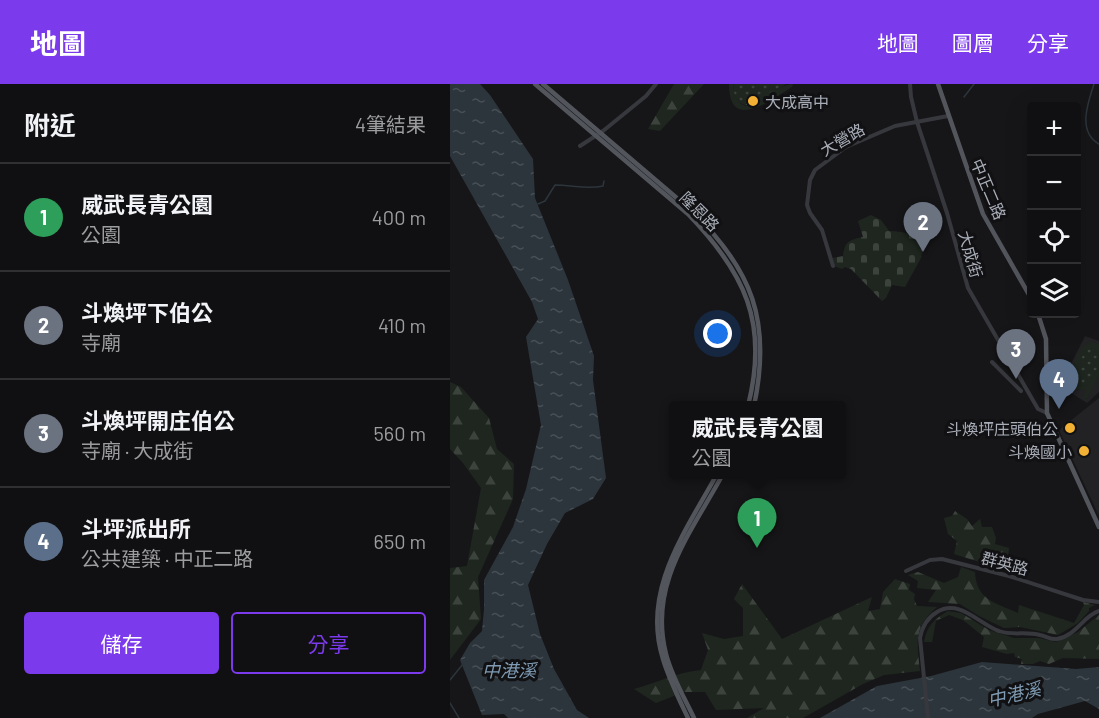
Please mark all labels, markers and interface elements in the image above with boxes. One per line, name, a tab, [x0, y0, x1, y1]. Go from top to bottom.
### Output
text: 地圖	[30, 26, 86, 60]
text: 地圖	[877, 30, 919, 55]
text: 圖層	[952, 30, 994, 55]
text: 分享	[1027, 30, 1069, 55]
place label: 大成高中	[765, 92, 829, 111]
marker: 大成高中	[746, 94, 760, 108]
map controls	[1027, 102, 1081, 318]
button: +	[1027, 102, 1081, 156]
text: 附近	[24, 109, 76, 140]
text: 4筆結果	[355, 112, 426, 136]
street label: 大營路	[816, 119, 868, 159]
street label: 中正二路	[968, 156, 1010, 222]
button: −	[1027, 156, 1081, 210]
street label: 隆恩路	[676, 187, 724, 235]
text: 威武長青公園	[81, 191, 213, 217]
pin: 2	[904, 202, 942, 252]
text: 1	[40, 205, 47, 229]
text: 400 m	[372, 205, 426, 229]
button: locate	[1027, 210, 1081, 264]
text: 公園	[81, 222, 121, 246]
street label: 大成街	[955, 228, 987, 280]
button: layers	[1027, 264, 1081, 318]
text: 斗煥坪下伯公	[81, 299, 213, 325]
text: 2	[38, 313, 49, 337]
text: 410 m	[378, 313, 426, 337]
your location	[703, 319, 732, 348]
text: 寺廟	[81, 330, 121, 354]
pin: 3	[996, 330, 1036, 379]
pin: 4	[1040, 360, 1078, 409]
popup	[669, 401, 846, 479]
text: 斗煥坪開庄伯公	[81, 407, 235, 433]
text: 威武長青公園	[691, 414, 824, 440]
place label: 斗煥坪庄頭伯公	[946, 419, 1058, 438]
text: 3	[38, 421, 49, 445]
text: 560 m	[374, 421, 426, 445]
marker: 斗煥坪庄頭伯公	[1063, 421, 1077, 435]
text: 寺廟 · 大成街	[81, 438, 193, 462]
place label: 斗煥國小	[1008, 442, 1072, 461]
marker: 斗煥國小	[1077, 444, 1091, 458]
text: 公園	[691, 445, 731, 469]
pin: 1	[738, 498, 776, 548]
text: 斗坪派出所	[81, 515, 191, 541]
text: 4	[37, 529, 50, 553]
text: 650 m	[374, 529, 426, 553]
text: 公共建築 · 中正二路	[81, 546, 253, 570]
street label: 群英路	[979, 548, 1031, 578]
button: 儲存	[24, 612, 219, 674]
button: 分享	[231, 612, 426, 674]
water label: 中港溪	[482, 659, 539, 681]
water label: 中港溪	[985, 677, 1046, 711]

